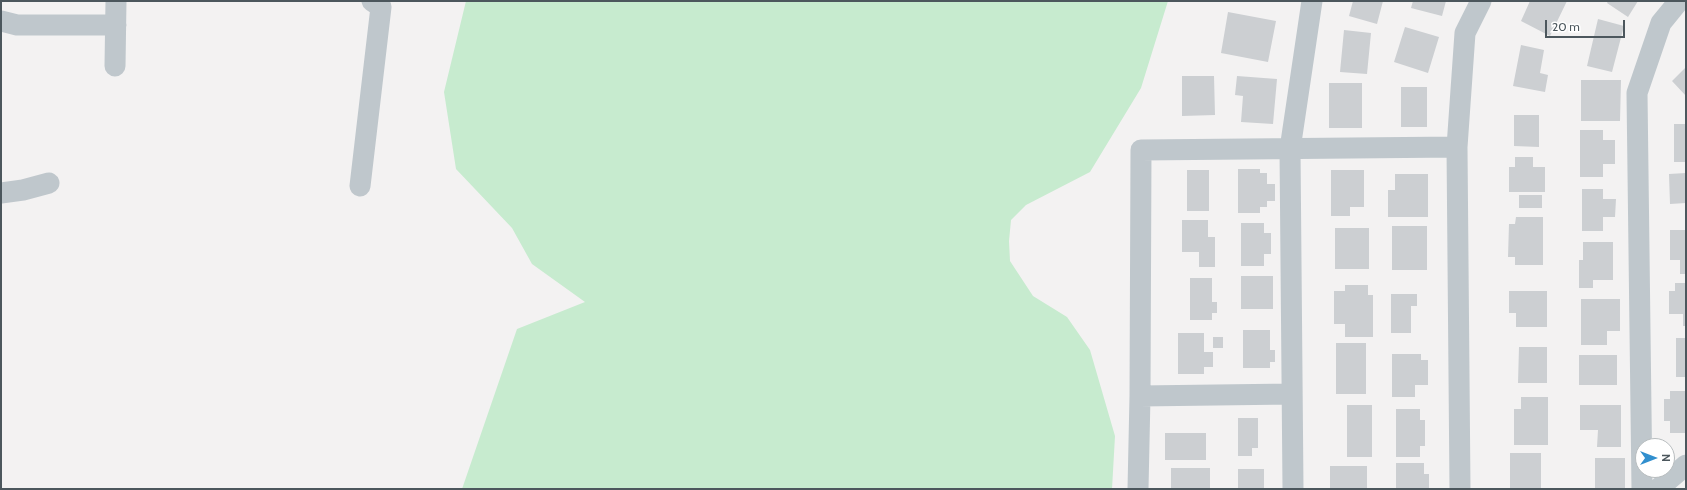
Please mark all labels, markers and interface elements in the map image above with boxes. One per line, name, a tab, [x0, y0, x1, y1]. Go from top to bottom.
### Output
scale bar	[1547, 12, 1627, 38]
text: 20 m	[1552, 19, 1580, 34]
north arrow	[1635, 438, 1675, 478]
text: N	[1659, 454, 1673, 462]

